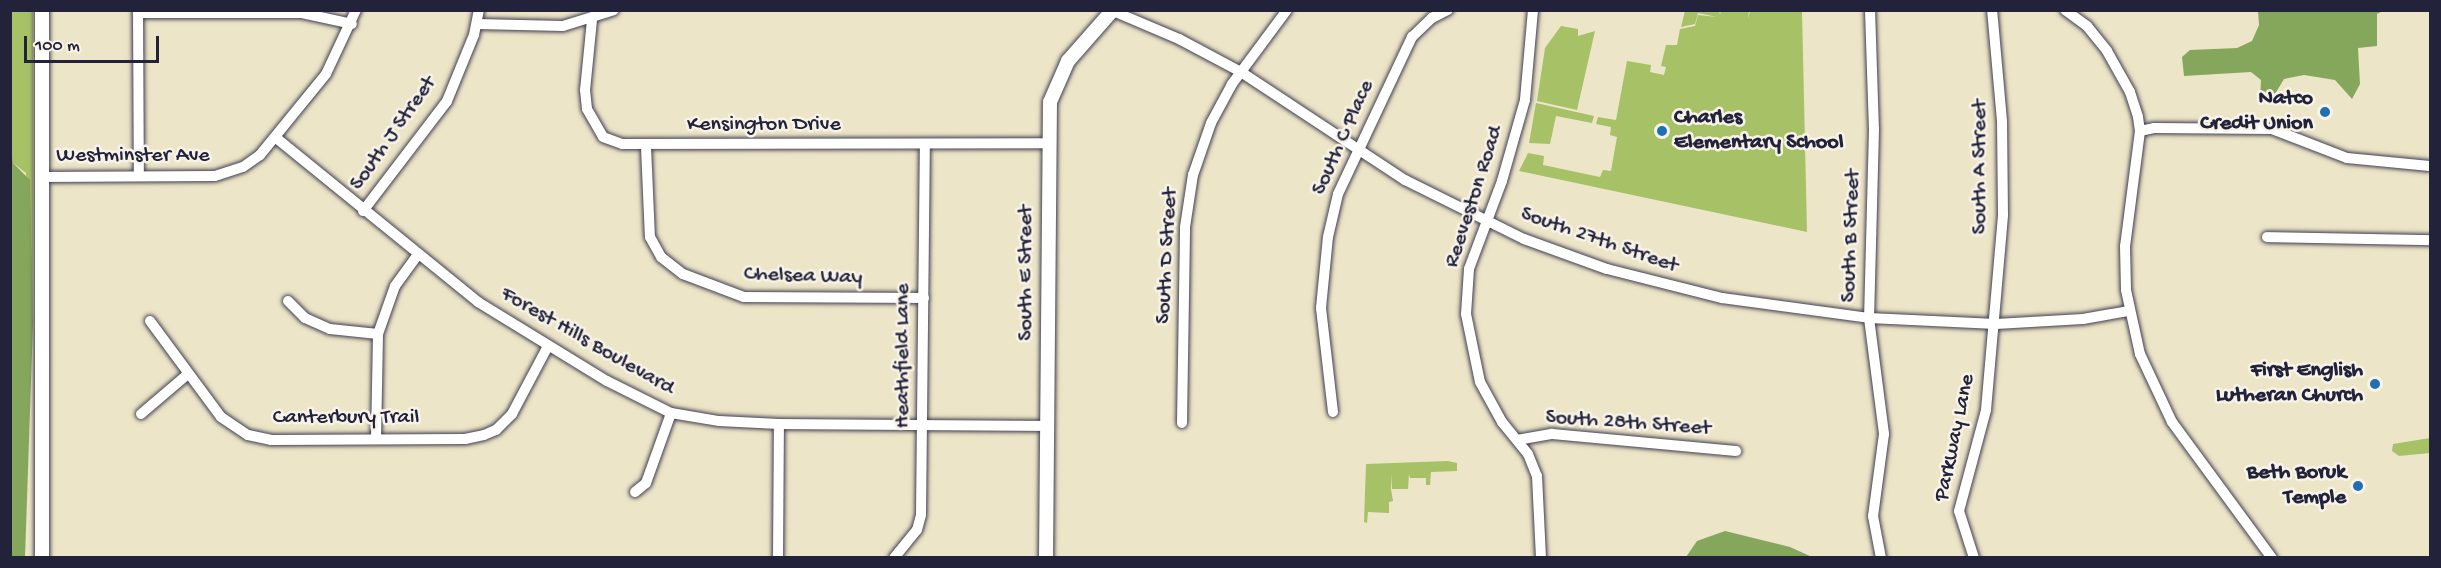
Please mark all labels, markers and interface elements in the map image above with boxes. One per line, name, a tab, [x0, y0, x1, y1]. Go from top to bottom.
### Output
scale bar	[27, 24, 162, 62]
text: 100 m	[35, 36, 80, 57]
street label: South J Street	[345, 72, 443, 196]
street label: South C Place	[1307, 76, 1381, 200]
place label: Natco Credit Union	[2200, 86, 2313, 138]
street label: South A Street	[1968, 100, 1994, 234]
place label: Charles Elementary School	[1674, 105, 1844, 156]
marker: Natco Credit Union	[2318, 105, 2332, 119]
street label: Kensington Drive	[687, 113, 841, 139]
street label: Reeveston Road	[1440, 123, 1510, 271]
marker: Charles Elementary School	[1655, 124, 1669, 138]
street label: Westminster Ave	[56, 144, 210, 170]
street label: South B Street	[1836, 169, 1868, 303]
street label: South D Street	[1151, 187, 1185, 325]
street label: South 27th Street	[1517, 202, 1681, 280]
street label: South E Street	[1014, 205, 1040, 341]
street label: Chelsea Way	[743, 262, 863, 292]
street label: Forest Hills Boulevard	[495, 282, 679, 402]
street label: Heathfield Lane	[891, 284, 917, 428]
place label: First English Lutheran Church	[2216, 358, 2363, 410]
street label: Parkway Lane	[1930, 372, 1982, 504]
marker: First English Lutheran Church	[2368, 377, 2382, 391]
street label: South 28th Street	[1545, 405, 1711, 443]
street label: Canterbury Trail	[273, 406, 419, 432]
place label: Beth Boruk Temple	[2247, 460, 2346, 512]
marker: Beth Boruk Temple	[2351, 479, 2365, 493]

